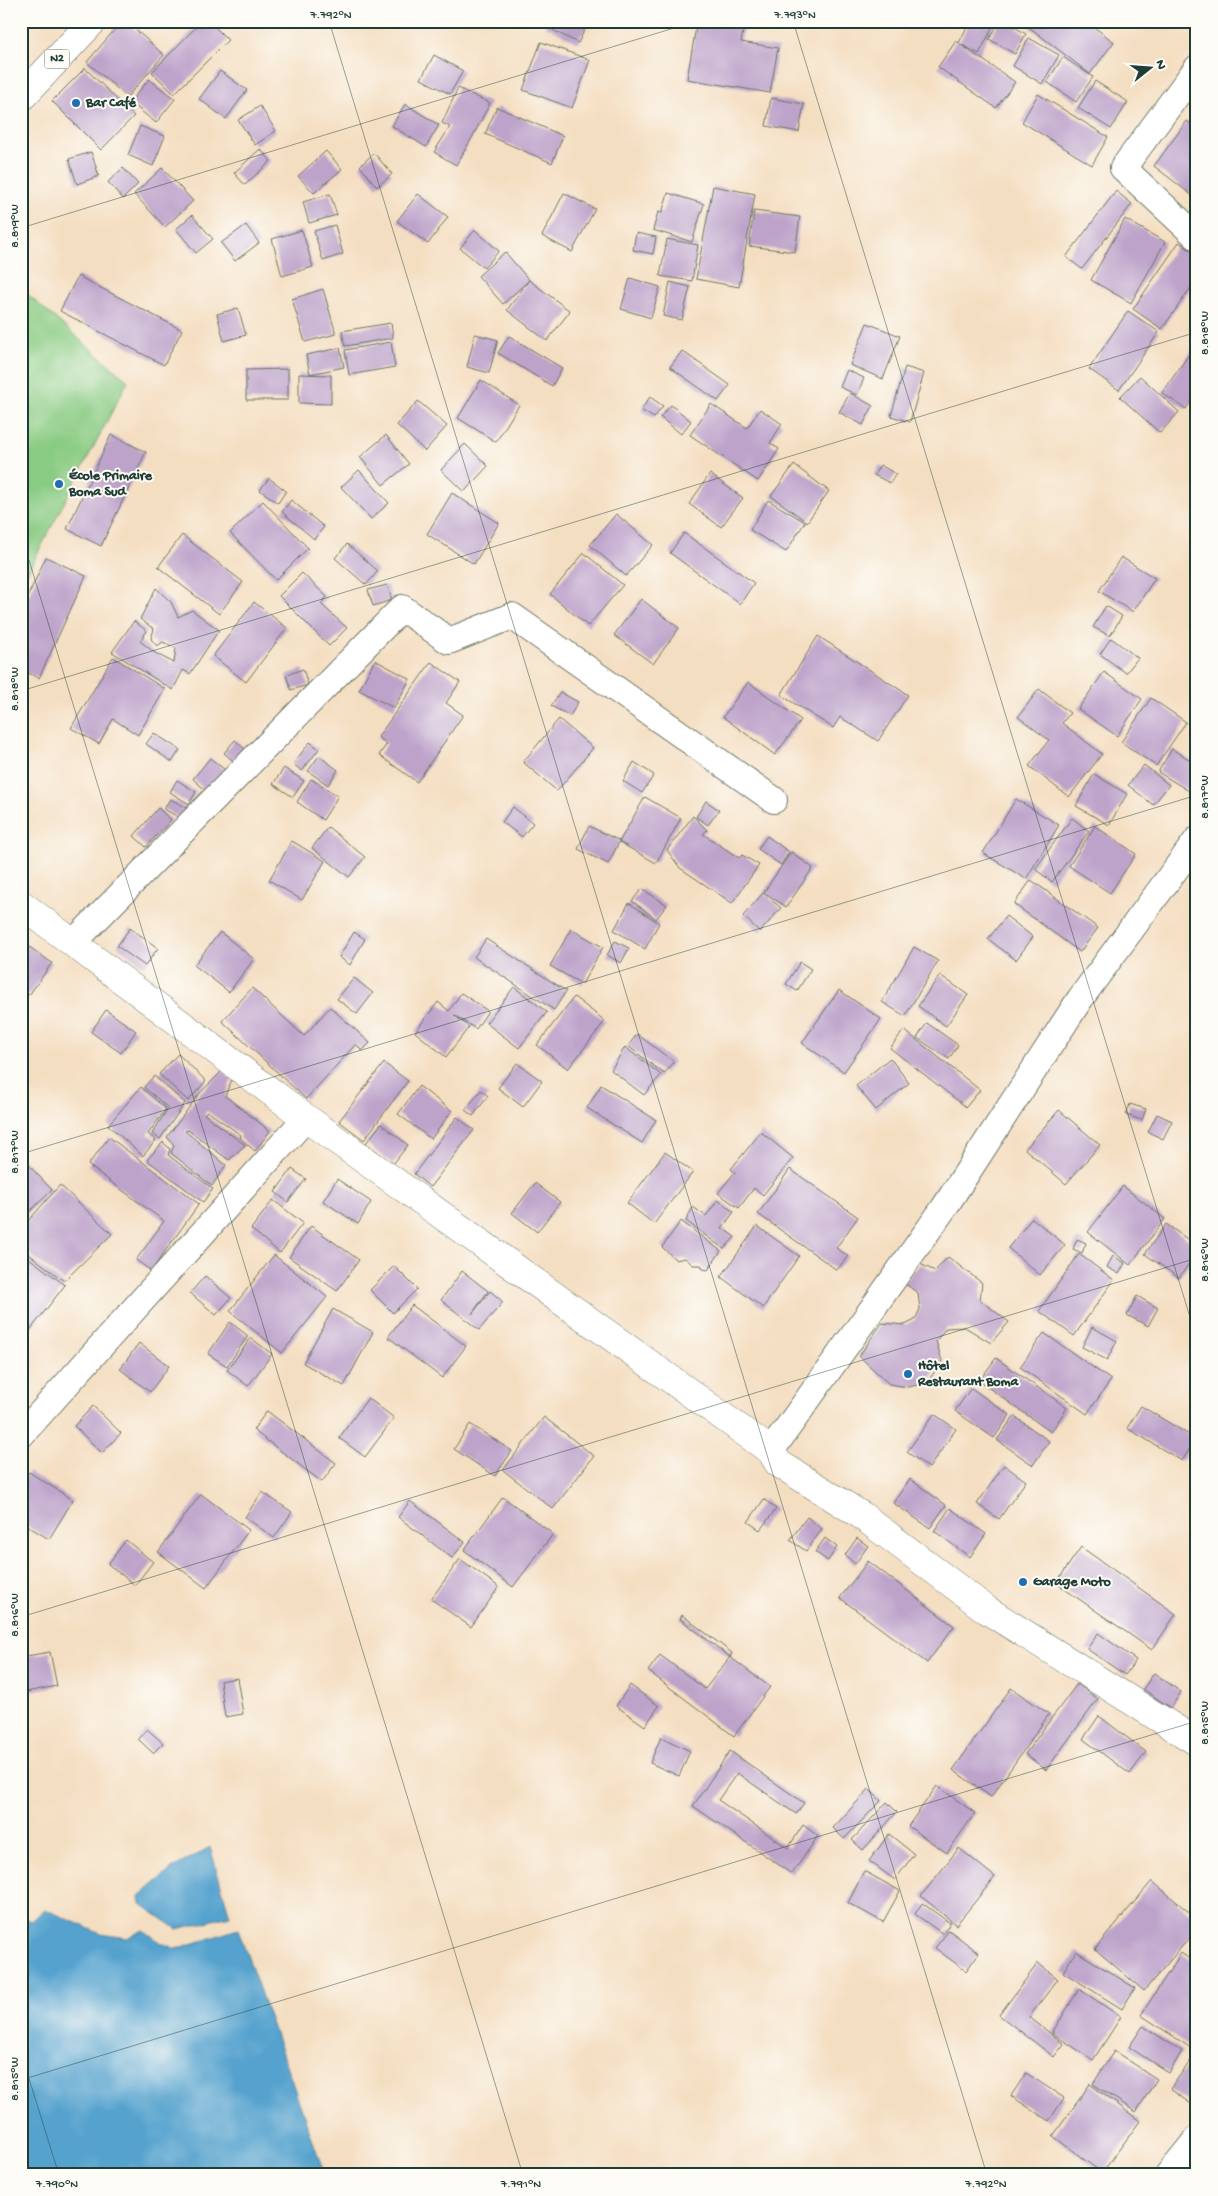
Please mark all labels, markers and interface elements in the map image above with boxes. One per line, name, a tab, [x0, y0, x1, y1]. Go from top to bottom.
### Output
text: 7.792°N	[309, 9, 352, 23]
text: 7.793°N	[773, 9, 816, 23]
north arrow	[1126, 42, 1176, 92]
road number: N2	[44, 50, 70, 68]
text: N	[1151, 58, 1170, 72]
place label: Bar Café	[85, 95, 137, 112]
marker: Bar Café	[70, 97, 82, 109]
text: 8.819°W	[9, 204, 23, 248]
text: 8.818°W	[1199, 311, 1213, 355]
place label: École Primaire Boma Sud	[68, 468, 153, 501]
marker: École Primaire Boma Sud	[53, 478, 65, 490]
text: 8.818°W	[9, 667, 23, 711]
text: 8.817°W	[1199, 775, 1213, 819]
text: 8.817°W	[9, 1130, 23, 1174]
text: 8.816°W	[1199, 1238, 1213, 1282]
place label: Hôtel Restaurant Boma	[917, 1358, 1020, 1391]
marker: Hôtel Restaurant Boma	[902, 1368, 914, 1380]
place label: Garage Moto	[1033, 1574, 1112, 1591]
marker: Garage Moto	[1017, 1576, 1029, 1588]
text: 8.816°W	[9, 1593, 23, 1637]
text: 8.815°W	[1199, 1701, 1213, 1745]
text: 8.815°W	[9, 2057, 23, 2101]
text: 7.790°N	[35, 2178, 78, 2192]
text: 7.791°N	[500, 2178, 541, 2192]
text: 7.792°N	[964, 2178, 1007, 2192]

